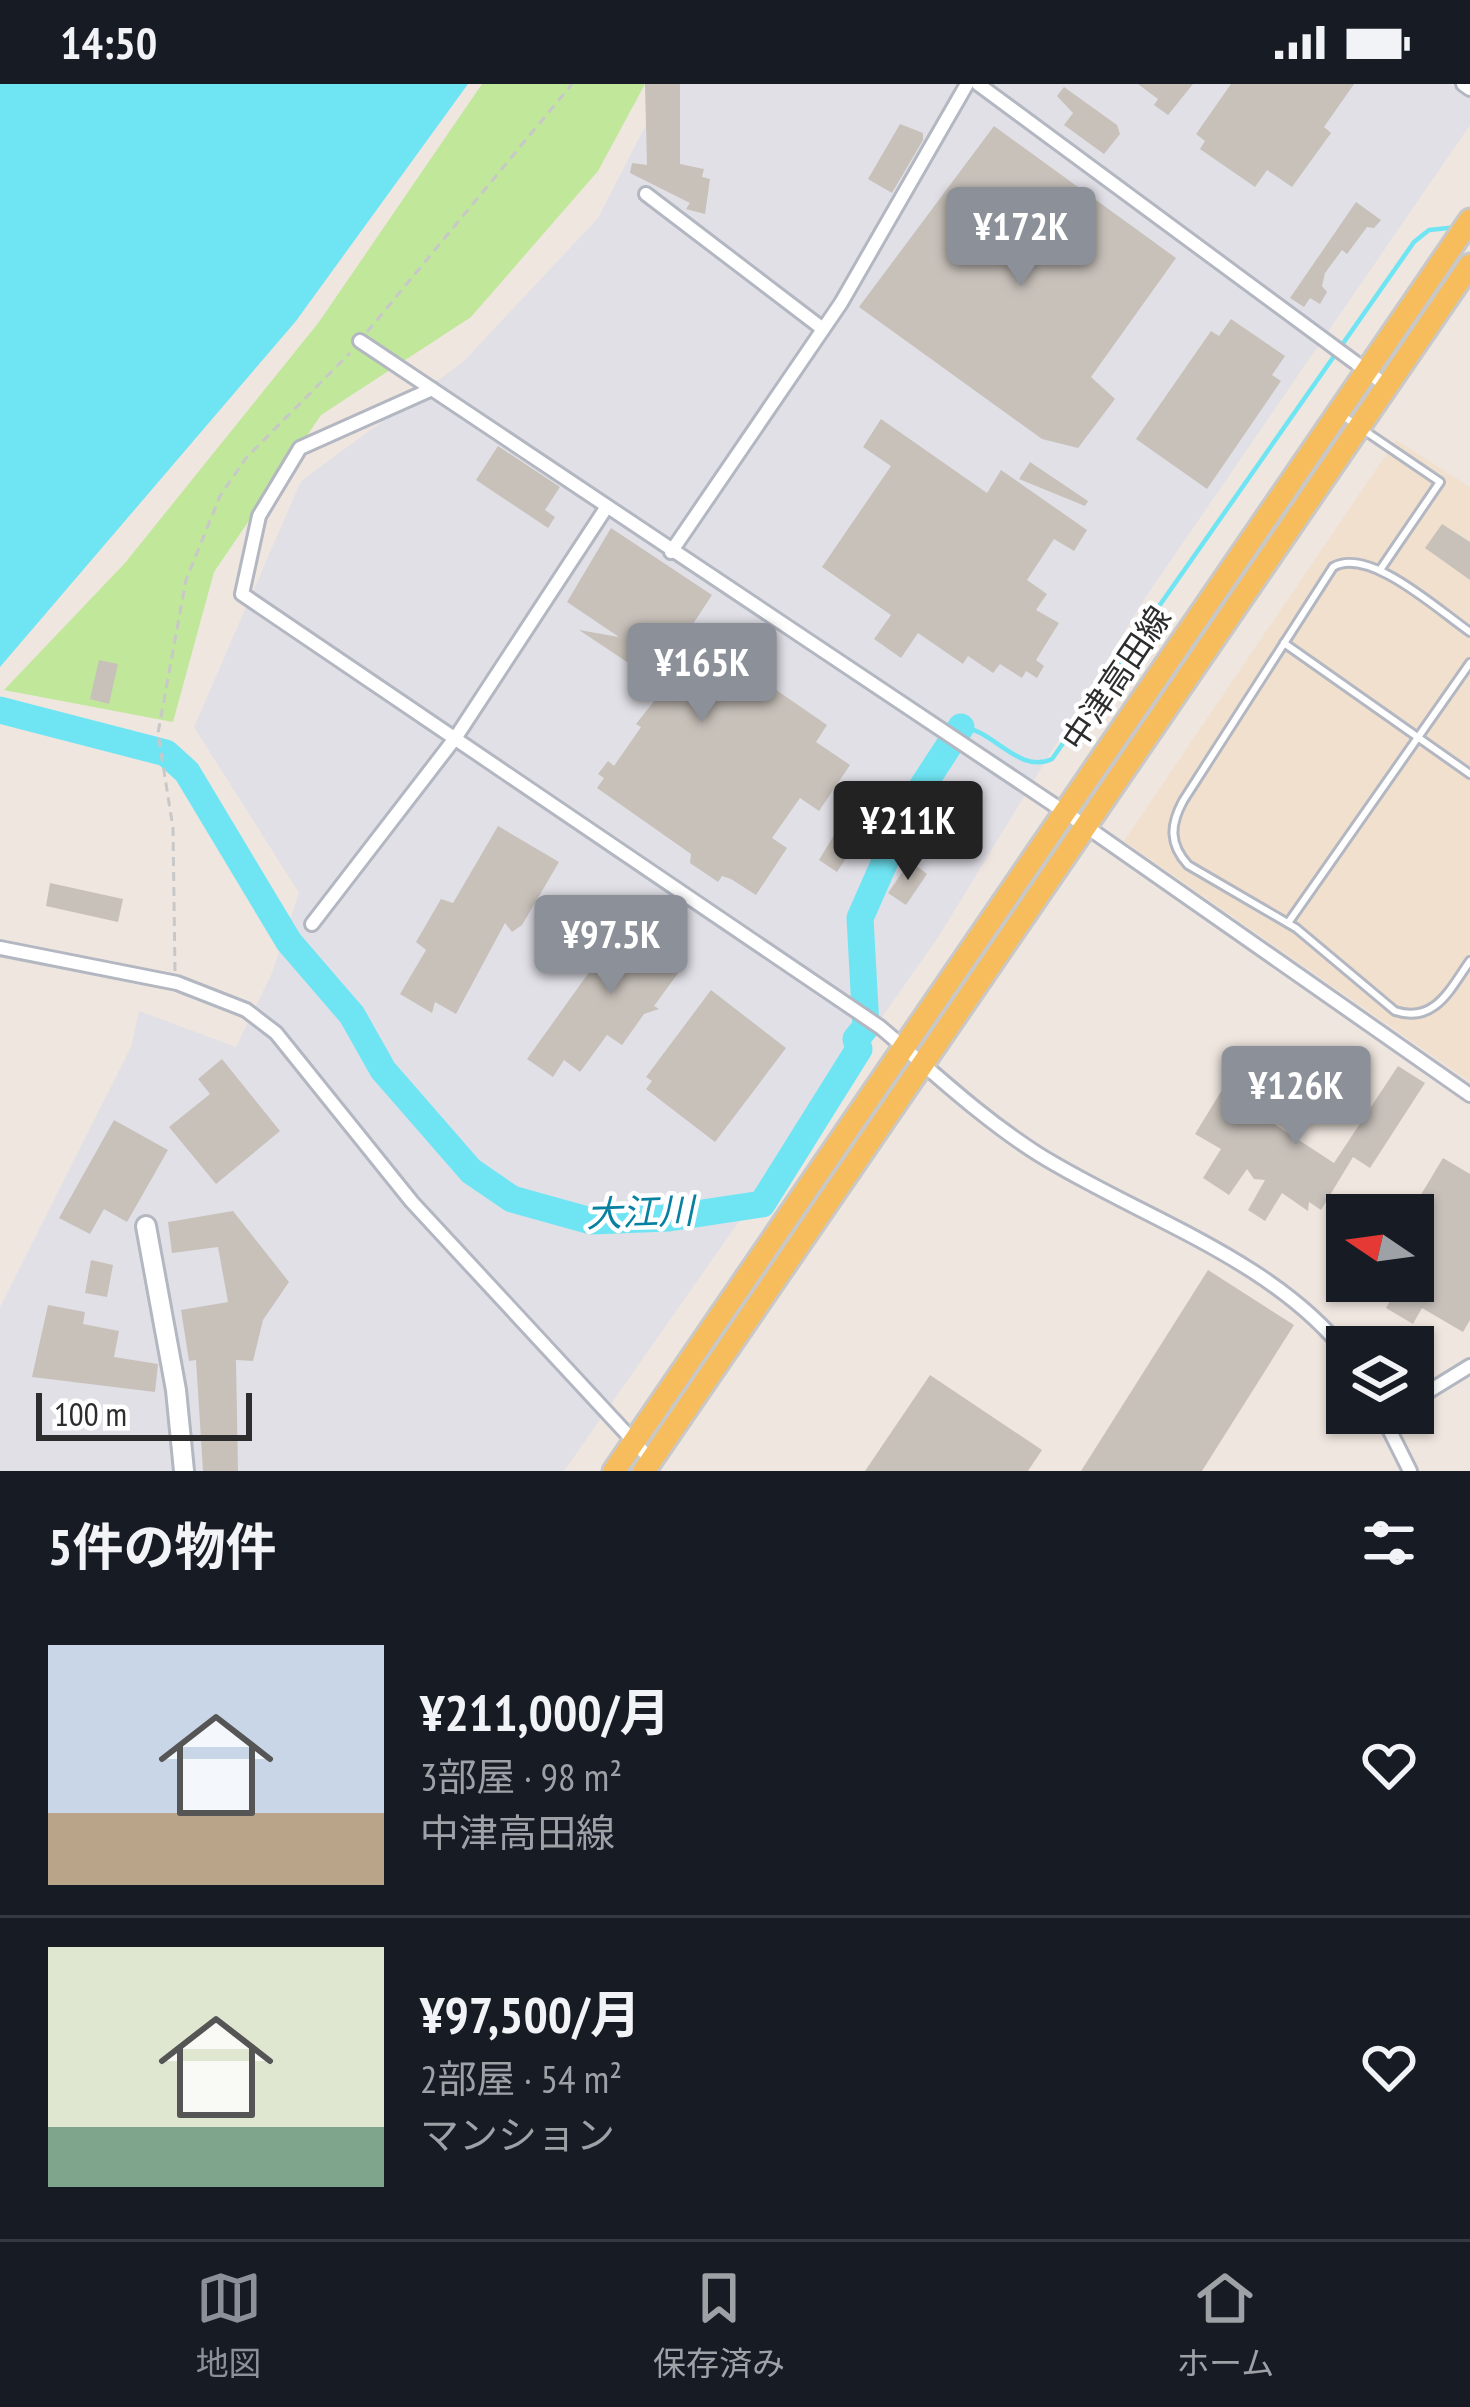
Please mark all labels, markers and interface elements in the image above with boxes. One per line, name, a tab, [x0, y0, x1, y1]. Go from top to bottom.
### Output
text: 14:50	[60, 13, 157, 71]
pin: ¥172K	[937, 187, 1105, 289]
text: ¥172K	[974, 200, 1068, 251]
street label: 中津高田線	[1052, 597, 1180, 758]
pin: ¥165K	[618, 623, 786, 725]
text: ¥165K	[655, 636, 749, 687]
pin: ¥211K	[824, 781, 992, 883]
text: ¥211K	[861, 794, 955, 845]
pin: ¥97.5K	[513, 895, 709, 997]
text: ¥97.5K	[561, 908, 661, 959]
pin: ¥126K	[1212, 1046, 1380, 1148]
text: ¥126K	[1249, 1059, 1343, 1110]
water label: 大江川	[585, 1186, 699, 1237]
north arrow	[1326, 1194, 1434, 1302]
map controls	[1326, 1194, 1434, 1434]
button: layers	[1326, 1326, 1434, 1434]
scale bar	[36, 1387, 252, 1440]
text: 100 m	[54, 1392, 127, 1435]
icon: filters	[1356, 1510, 1422, 1576]
text: 5件の物件	[48, 1513, 276, 1579]
text: ¥211,000/月	[420, 1679, 670, 1745]
icon: home	[144, 1693, 288, 1837]
icon: heart	[1356, 1732, 1422, 1798]
text: 3部屋 · 98 m²	[420, 1751, 622, 1802]
text: 中津高田線	[420, 1807, 615, 1858]
text: ¥97,500/月	[420, 1981, 641, 2047]
icon: home	[144, 1995, 288, 2139]
icon: heart	[1356, 2034, 1422, 2100]
text: 2部屋 · 54 m²	[420, 2053, 622, 2104]
text: マンション	[420, 2109, 615, 2160]
tab: 地図	[196, 2265, 262, 2385]
tab: 保存済み	[653, 2265, 785, 2385]
tab: ホーム	[1176, 2265, 1274, 2385]

